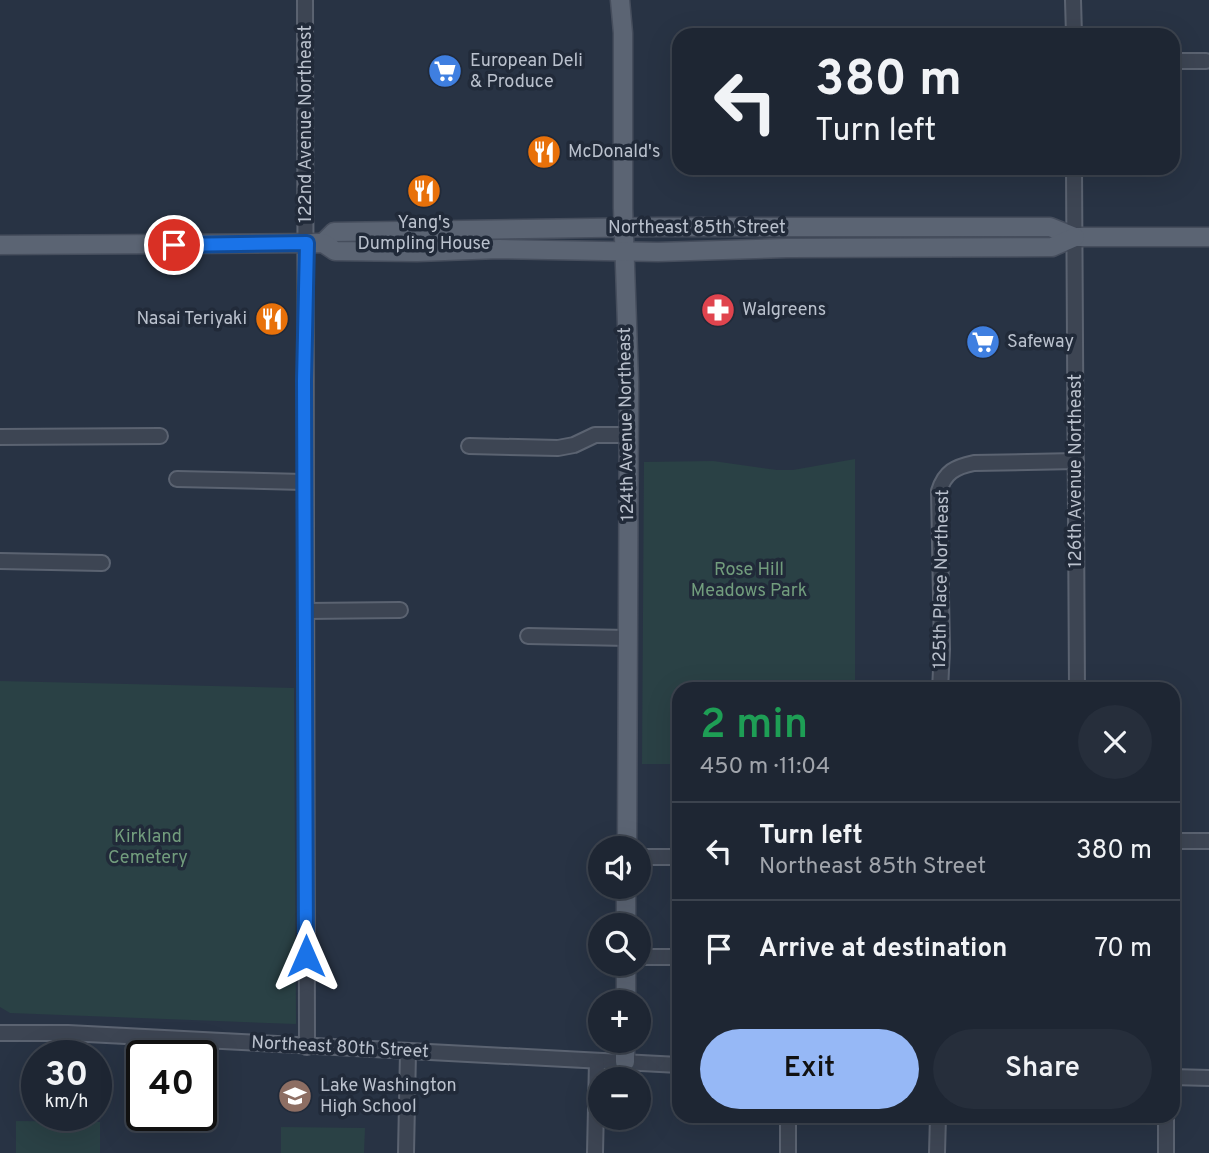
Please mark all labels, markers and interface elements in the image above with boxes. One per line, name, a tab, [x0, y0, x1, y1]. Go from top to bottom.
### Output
street label: 122nd Avenue Northeast	[295, 25, 318, 223]
place label: European Deli & Produce	[470, 50, 583, 94]
text: 380 m	[815, 51, 962, 113]
supermarket icon: European Deli & Produce	[426, 52, 464, 90]
icon: left	[700, 56, 791, 147]
text: Turn left	[815, 112, 936, 152]
restaurant icon: McDonald's	[525, 133, 563, 171]
place label: McDonald's	[568, 141, 660, 164]
restaurant icon: Yang's Dumpling House	[405, 172, 443, 210]
place label: Yang's Dumpling House	[357, 212, 491, 256]
pin	[144, 215, 204, 275]
street label: Northeast 85th Street	[608, 217, 786, 240]
icon: arrive	[155, 226, 193, 264]
pharmacy icon: Walgreens	[699, 291, 737, 329]
place label: Walgreens	[742, 299, 826, 322]
restaurant icon: Nasai Teriyaki	[253, 300, 291, 338]
place label: Nasai Teriyaki	[137, 308, 247, 331]
supermarket icon: Safeway	[964, 323, 1002, 361]
street label: 124th Avenue Northeast	[614, 327, 640, 521]
place label: Safeway	[1007, 331, 1074, 354]
street label: 126th Avenue Northeast	[1065, 374, 1088, 568]
street label: 125th Place Northeast	[929, 489, 955, 669]
park label: Rose Hill Meadows Park	[691, 559, 807, 603]
text: 2 min	[700, 700, 808, 753]
button: close	[1078, 705, 1152, 779]
text: 450 m · 11:04	[700, 753, 830, 782]
text: Turn left	[759, 820, 863, 853]
park label: Kirkland Cemetery	[108, 826, 188, 870]
icon: left	[700, 832, 738, 870]
text: 380 m	[1076, 835, 1152, 868]
map controls	[588, 836, 651, 1130]
button: sound	[588, 836, 651, 899]
text: Northeast 85th Street	[759, 853, 986, 882]
button: search	[588, 913, 651, 976]
position arrow	[269, 919, 343, 993]
icon: arrive	[700, 930, 738, 968]
text: Arrive at destination	[759, 933, 1007, 966]
text: 70 m	[1094, 933, 1152, 966]
button: +	[588, 990, 651, 1053]
button: Exit	[700, 1029, 919, 1109]
button: Share	[933, 1029, 1152, 1109]
street label: Northeast 80th Street	[251, 1032, 429, 1064]
speed limit sign: 40	[126, 1040, 217, 1131]
text: 30	[45, 1054, 88, 1098]
button: −	[588, 1067, 651, 1130]
place label: Lake Washington High School	[320, 1075, 457, 1119]
school or university icon: Lake Washington High School	[276, 1077, 314, 1115]
text: km/h	[45, 1091, 88, 1114]

